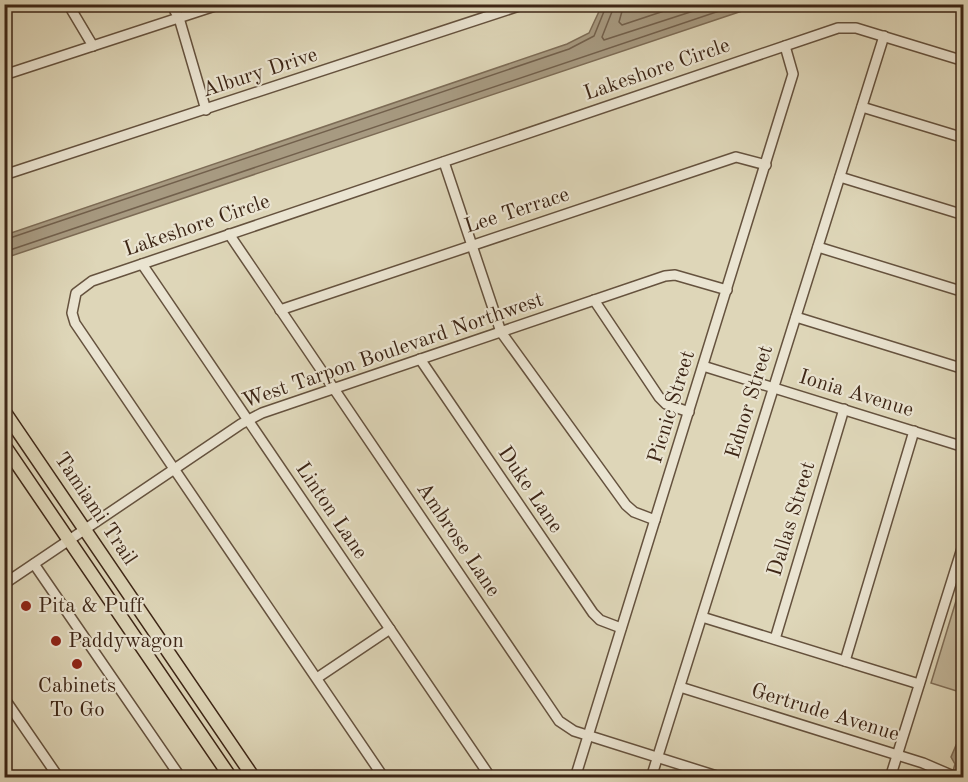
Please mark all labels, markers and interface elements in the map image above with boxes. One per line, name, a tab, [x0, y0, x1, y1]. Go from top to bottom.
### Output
street label: Lakeshore Circle	[581, 35, 733, 105]
street label: Albury Drive	[200, 45, 320, 101]
street label: Lee Terrace	[462, 184, 572, 238]
street label: Lakeshore Circle	[121, 191, 273, 261]
street label: West Tarpon Boulevard Northwest	[240, 289, 546, 413]
street label: Ednor Street	[723, 343, 777, 461]
street label: Picnic Street	[645, 348, 699, 466]
street label: Ionia Avenue	[796, 367, 916, 421]
street label: Duke Lane	[493, 443, 567, 537]
street label: Tamiami Trail	[50, 449, 140, 569]
street label: Linton Lane	[291, 459, 371, 563]
street label: Dallas Street	[765, 459, 819, 579]
street label: Ambrose Lane	[412, 479, 504, 601]
place label: Pita & Puff	[38, 596, 144, 617]
marker: Pita & Puff	[19, 599, 33, 613]
place label: Paddywagon	[68, 631, 184, 652]
marker: Paddywagon	[49, 634, 63, 648]
marker: Cabinets To Go	[70, 657, 84, 671]
place label: Cabinets To Go	[38, 676, 116, 721]
street label: Gertrude Avenue	[748, 680, 902, 746]

